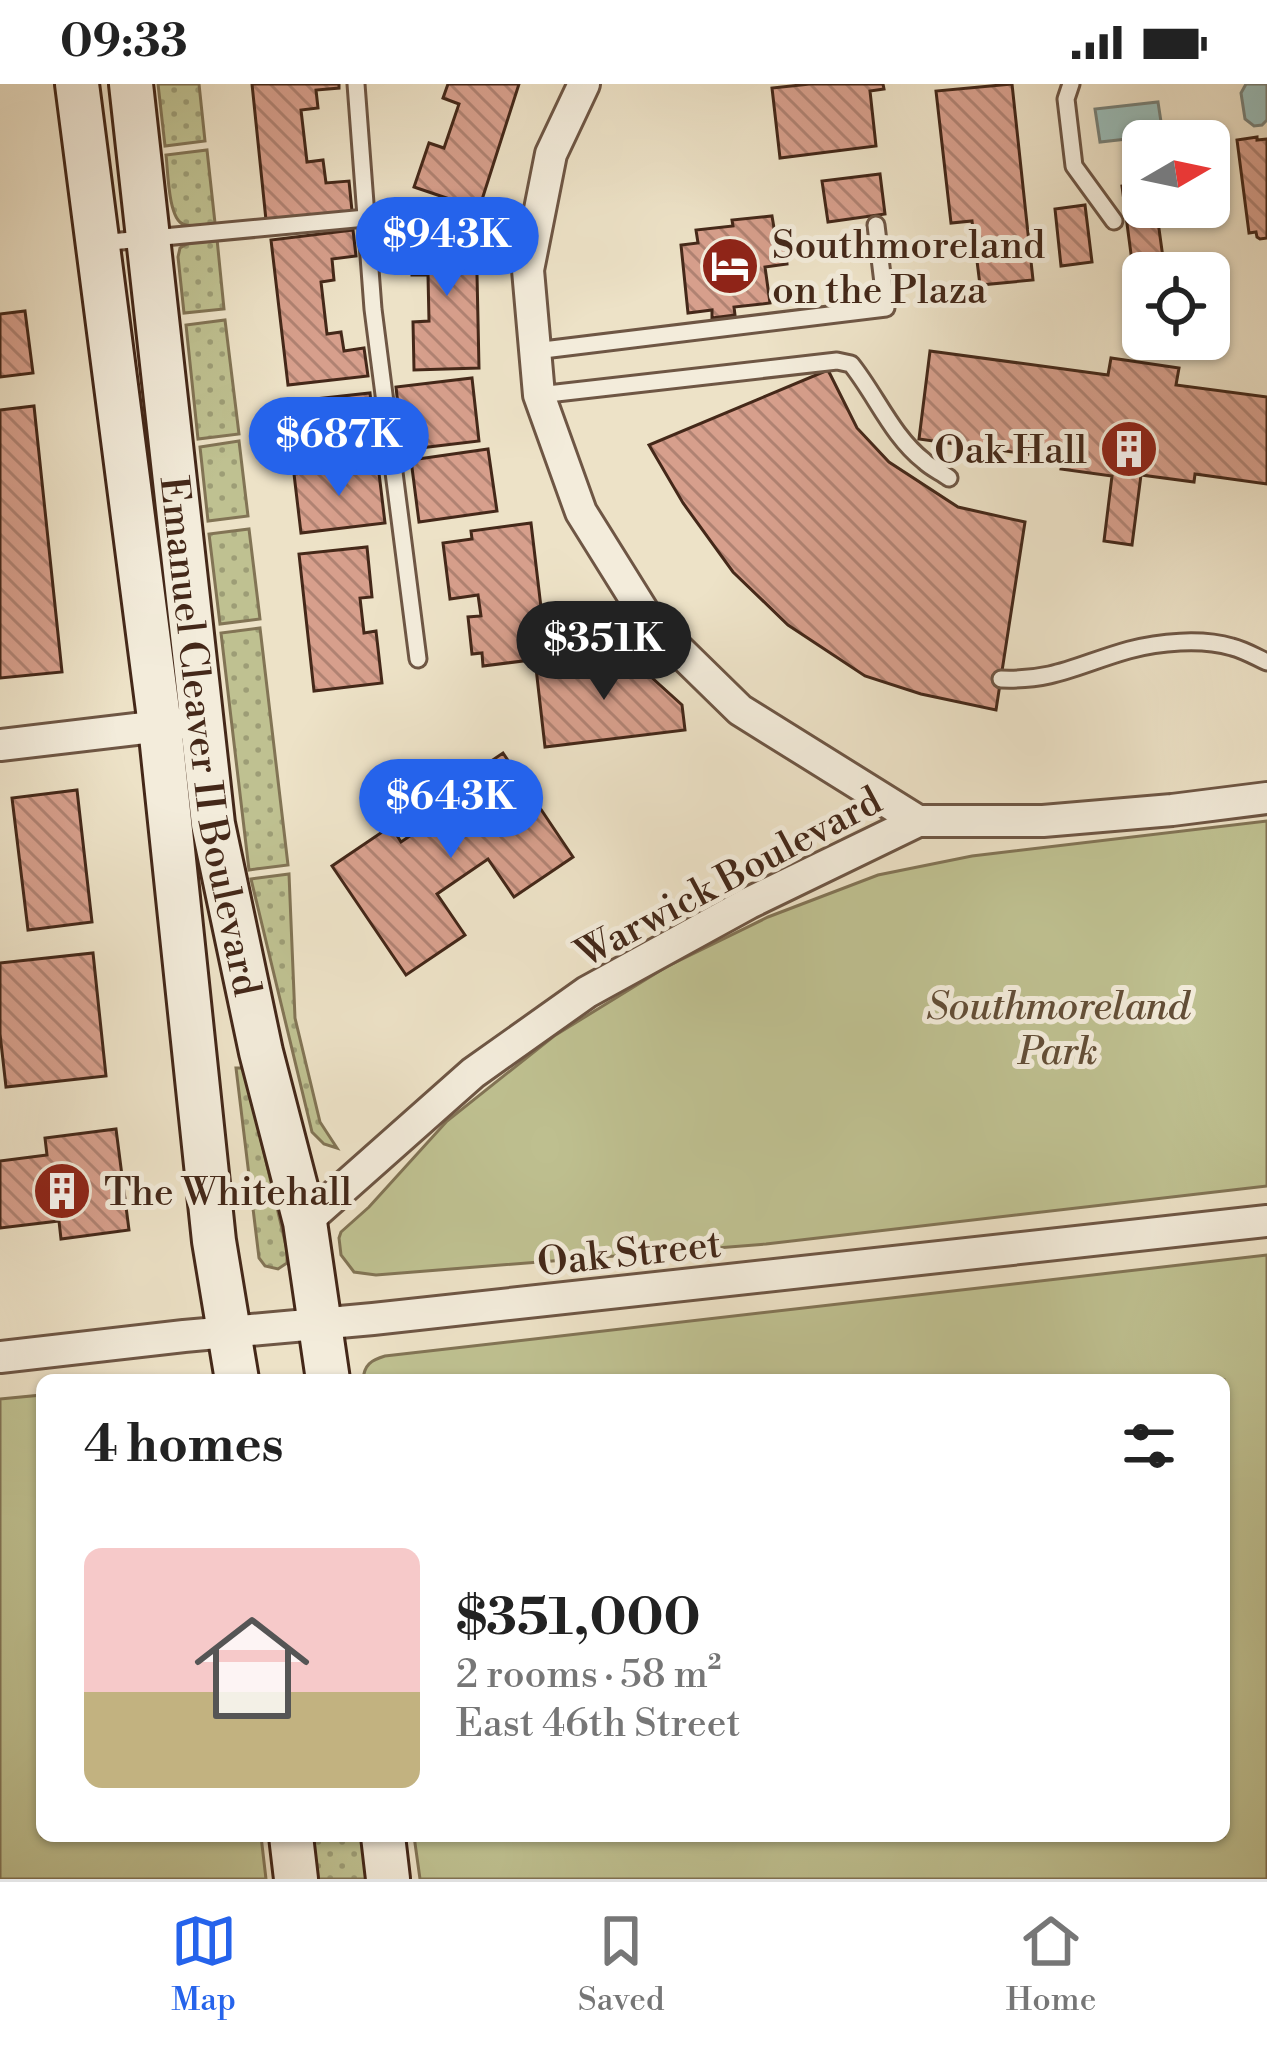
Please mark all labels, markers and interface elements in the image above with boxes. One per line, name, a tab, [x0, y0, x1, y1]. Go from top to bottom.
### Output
text: 09:33	[60, 14, 188, 71]
north arrow	[1122, 120, 1230, 228]
map controls	[1122, 120, 1230, 360]
pin: $943K	[363, 197, 531, 299]
text: $943K	[383, 211, 511, 260]
place label: Southmoreland on the Plaza	[772, 222, 1045, 316]
hotel icon: Southmoreland on the Plaza	[699, 235, 761, 297]
button: locate	[1122, 252, 1230, 360]
pin: $687K	[255, 397, 423, 499]
text: $687K	[276, 411, 402, 460]
building icon: Oak Hall	[1098, 418, 1160, 480]
place label: Oak Hall	[934, 427, 1087, 476]
street label: Emanuel Cleaver II Boulevard	[148, 474, 271, 1001]
pin: $351K	[520, 601, 688, 703]
text: $351K	[543, 615, 665, 664]
pin: $643K	[367, 759, 535, 861]
text: $643K	[386, 773, 516, 822]
street label: Warwick Boulevard	[566, 777, 890, 980]
park label: Southmoreland Park	[926, 983, 1192, 1077]
building icon: The Whitehall	[31, 1160, 93, 1222]
place label: The Whitehall	[104, 1169, 352, 1218]
street label: Oak Street	[535, 1220, 724, 1288]
icon: filters	[1116, 1413, 1182, 1479]
text: 4 homes	[84, 1414, 284, 1478]
text: $351,000	[456, 1587, 701, 1651]
icon: home	[180, 1596, 324, 1740]
text: 2 rooms · 58 m²	[456, 1651, 722, 1700]
text: East 46th Street	[456, 1700, 740, 1749]
tab: Map	[171, 1908, 237, 2021]
tab: Saved	[578, 1908, 665, 2021]
tab: Home	[1006, 1908, 1096, 2021]

